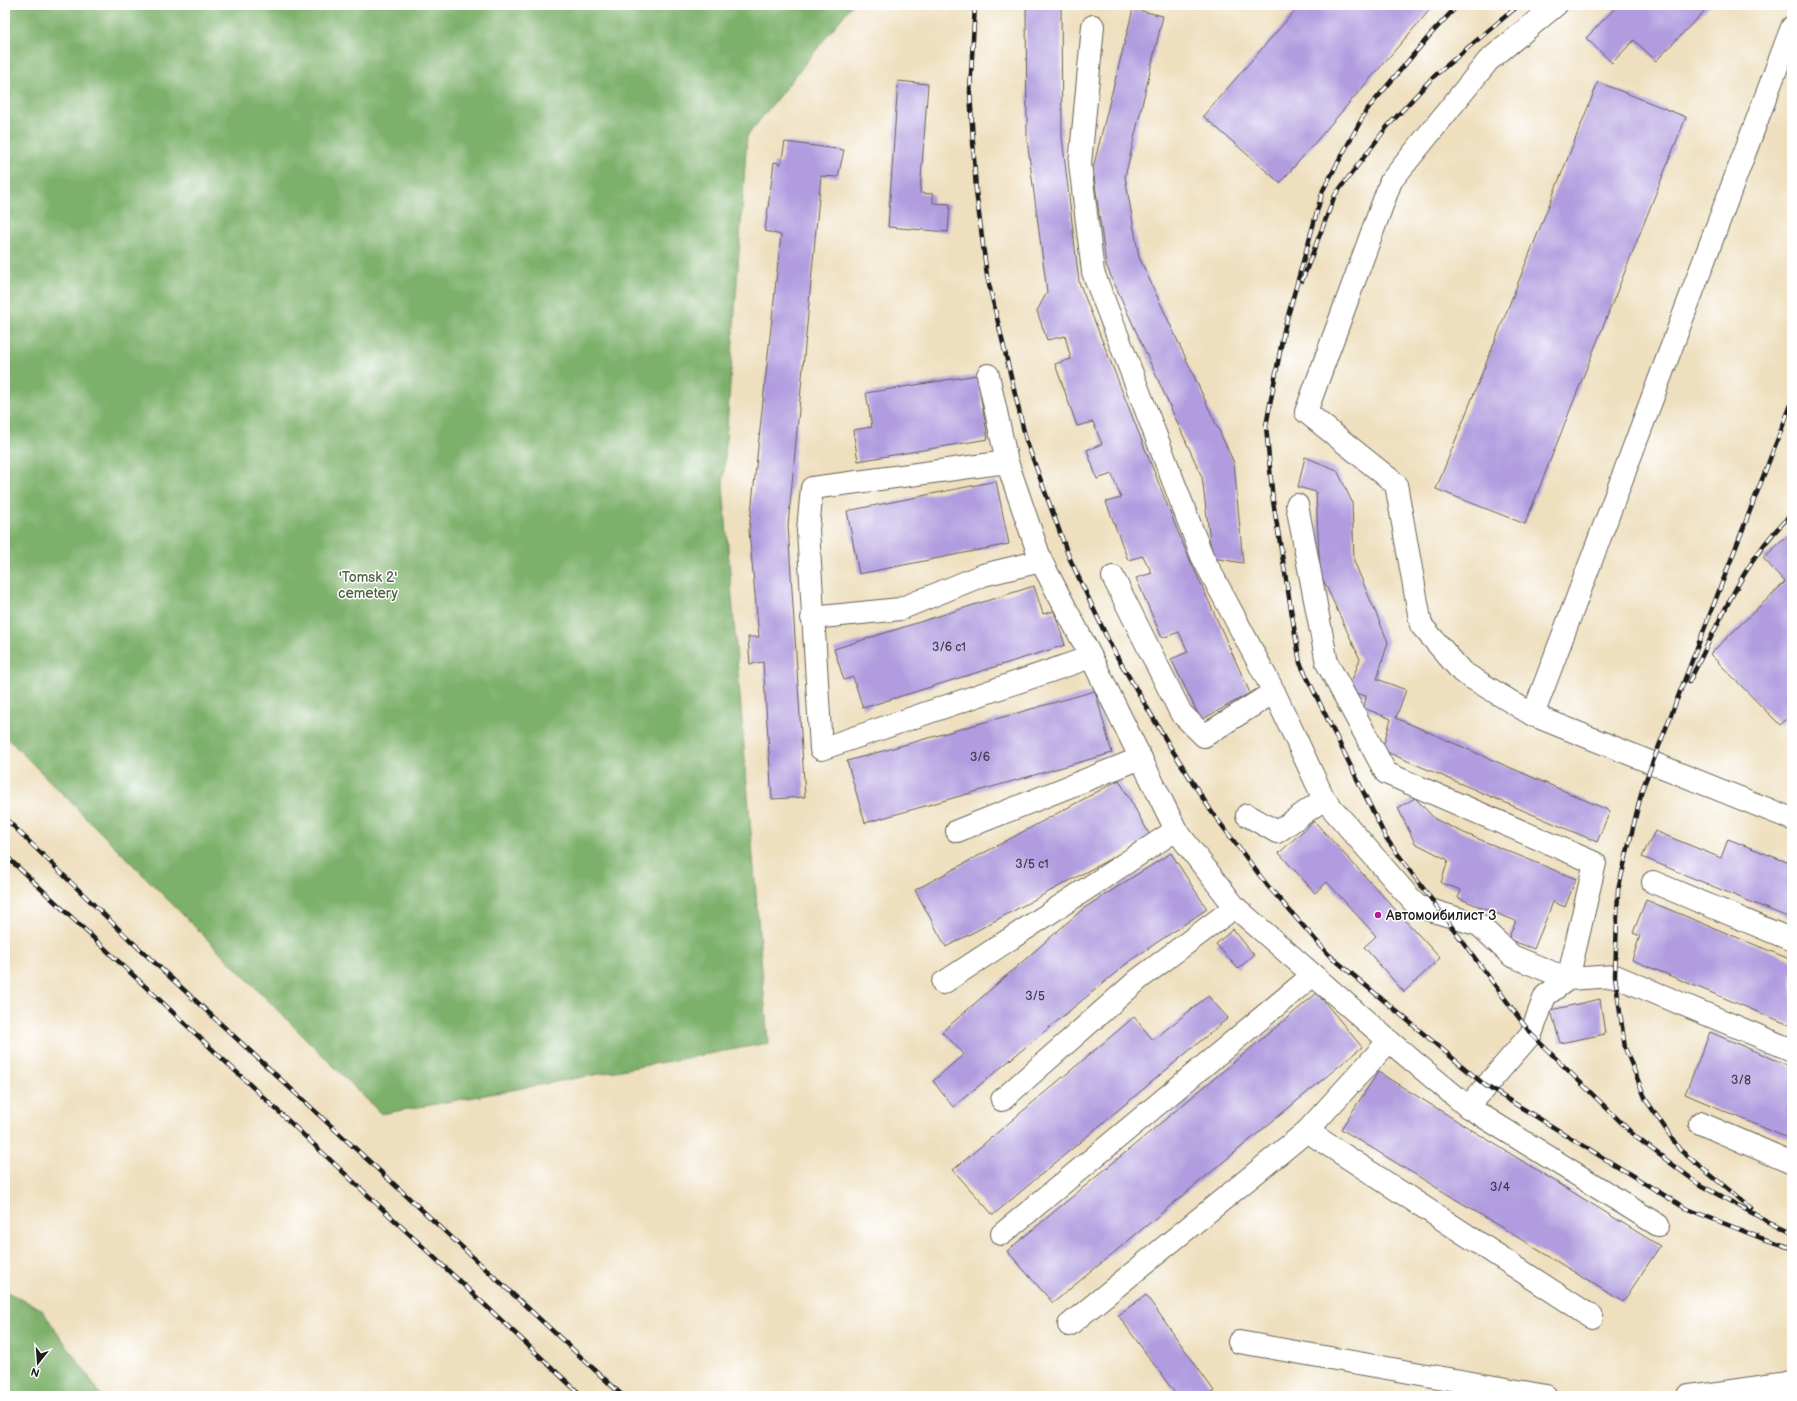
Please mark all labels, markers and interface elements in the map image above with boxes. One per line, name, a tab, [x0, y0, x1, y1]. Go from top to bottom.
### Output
park label: 'Tomsk 2' cemetery	[338, 569, 399, 602]
house number: 3/6 с1	[932, 640, 966, 655]
house number: 3/6	[970, 750, 990, 765]
house number: 3/5 с1	[1015, 857, 1049, 872]
place label: Автомоибилист 3	[1385, 907, 1497, 924]
marker: Автомоибилист 3	[1373, 910, 1383, 920]
house number: 3/5	[1025, 989, 1045, 1004]
house number: 3/8	[1731, 1073, 1751, 1088]
house number: 3/4	[1490, 1180, 1511, 1195]
north arrow	[18, 1343, 58, 1383]
text: N	[29, 1365, 41, 1380]

